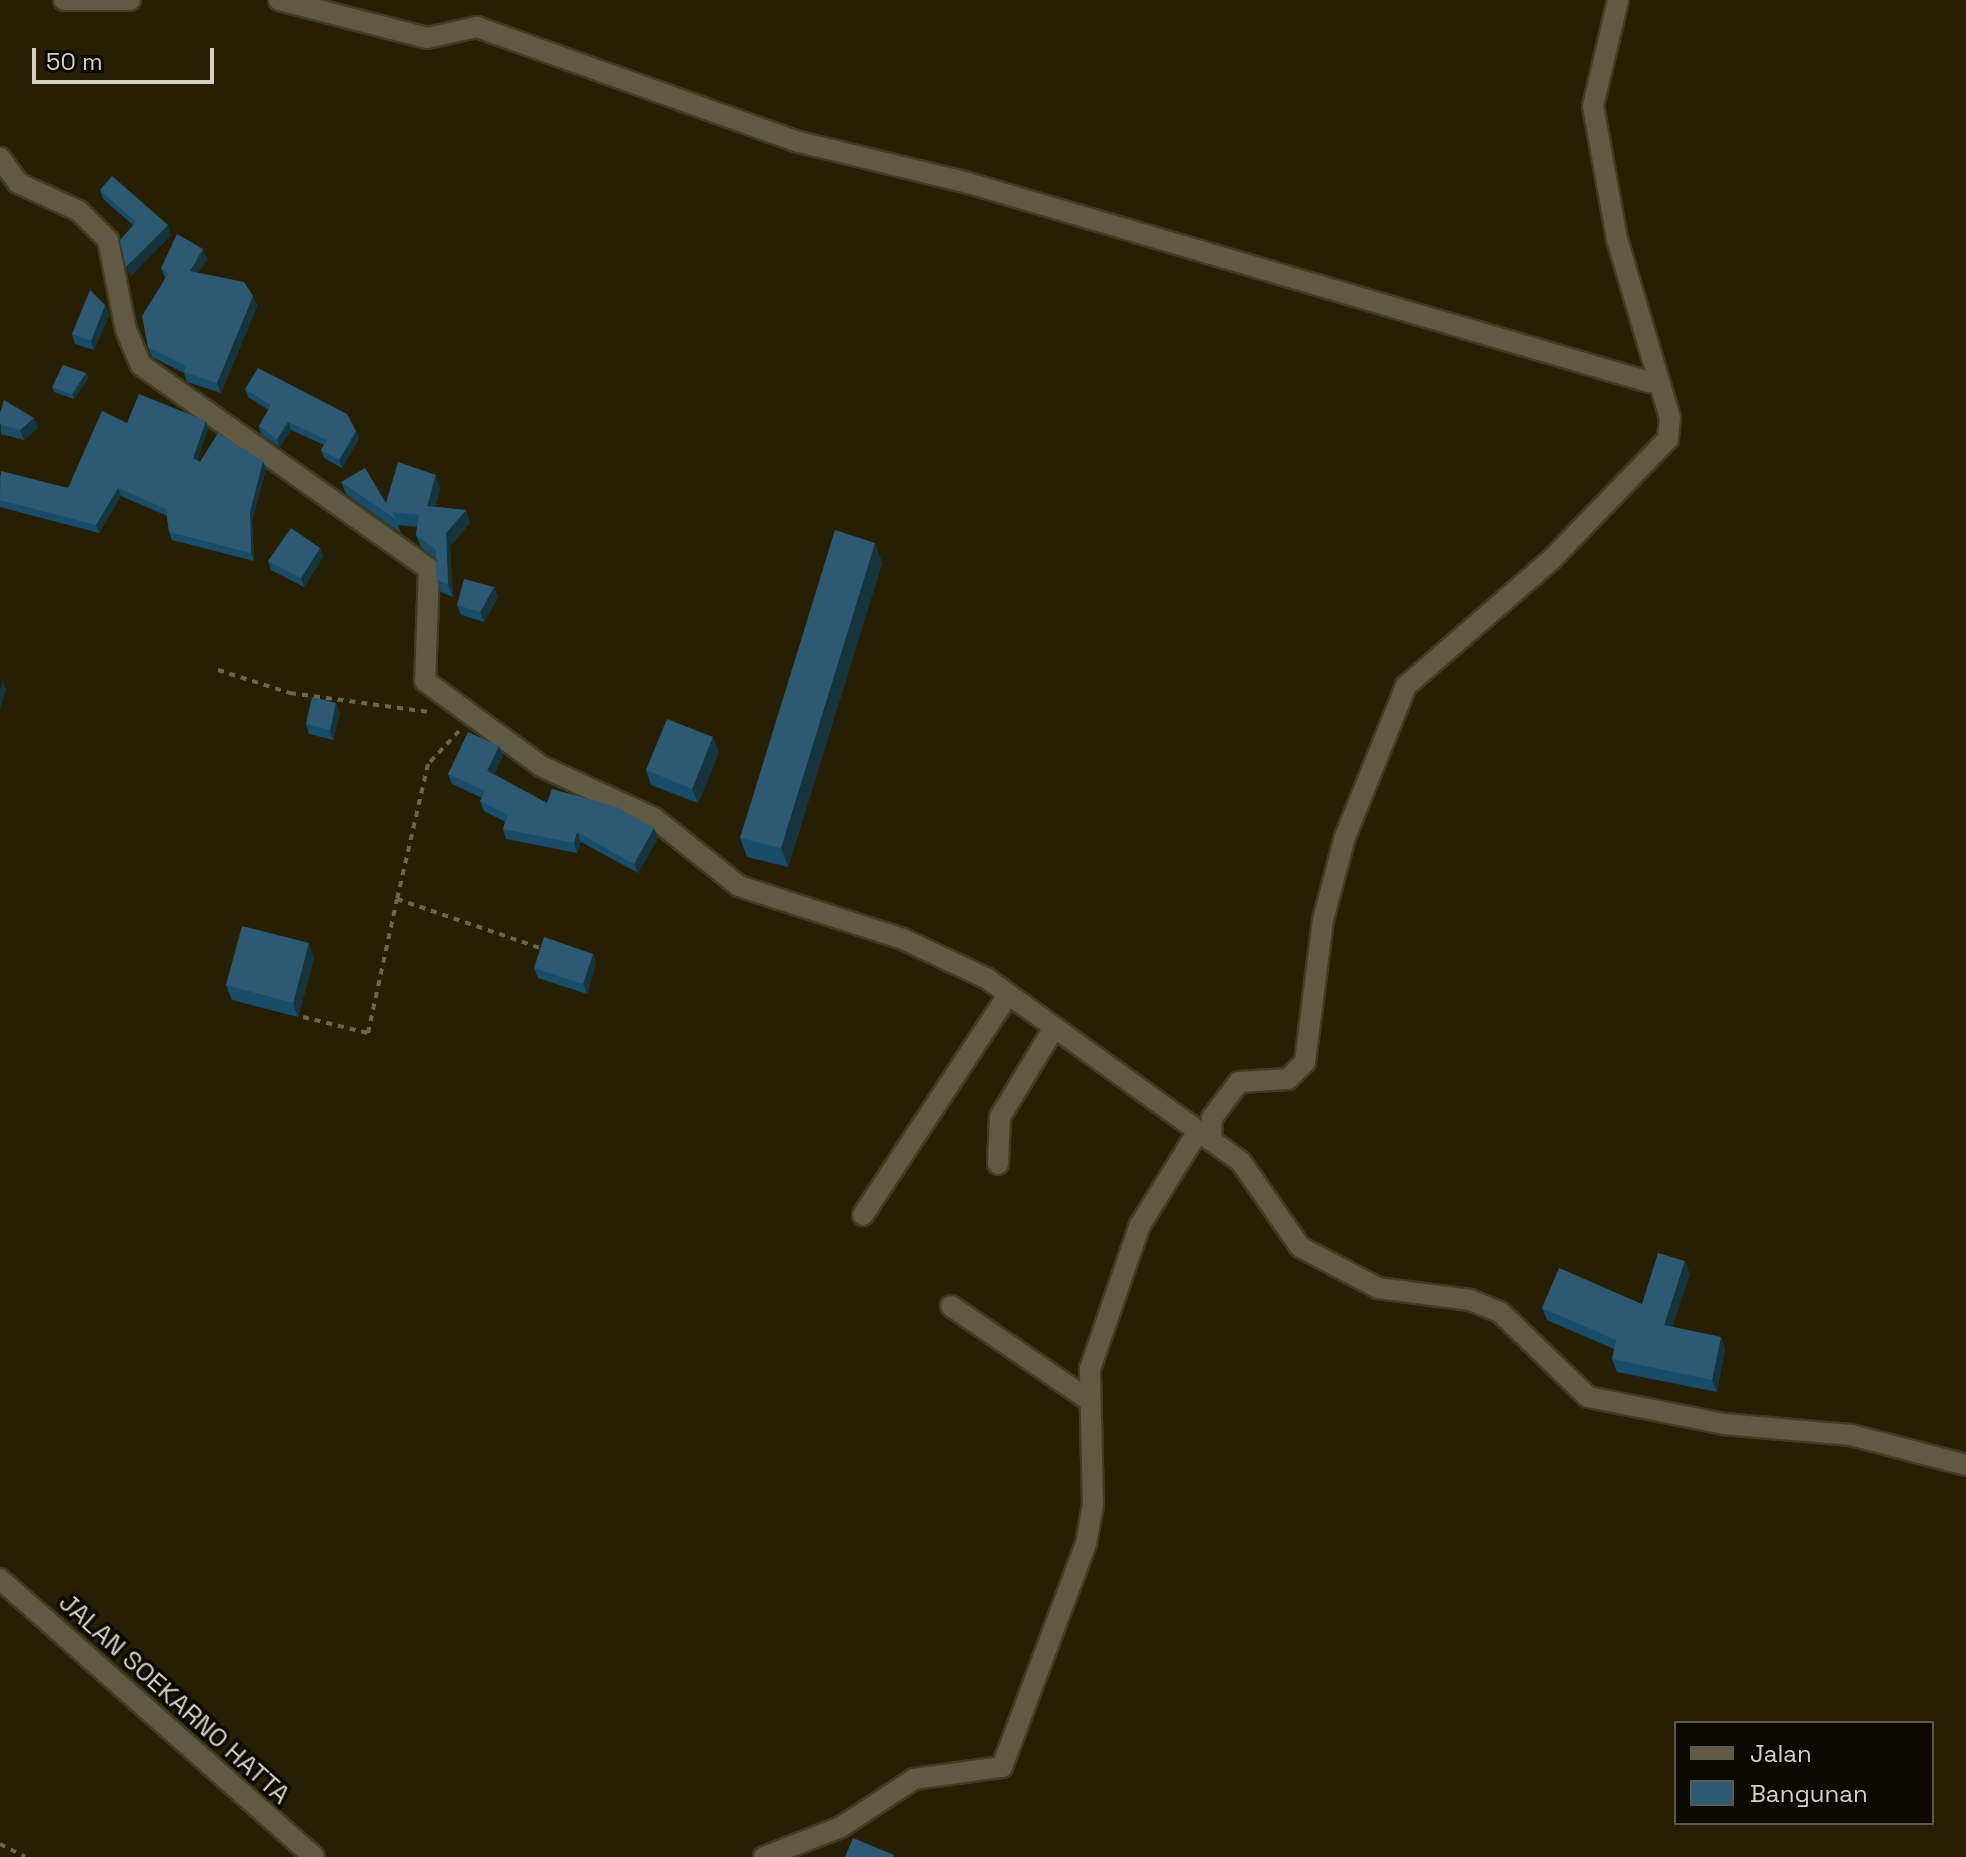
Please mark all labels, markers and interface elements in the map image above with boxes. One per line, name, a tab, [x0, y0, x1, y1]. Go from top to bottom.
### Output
scale bar	[36, 32, 218, 82]
text: 50 m	[46, 46, 103, 77]
street label: JALAN SOEKARNO HATTA	[52, 1587, 296, 1811]
legend	[1674, 1721, 1934, 1825]
text: Jalan	[1750, 1738, 1812, 1769]
text: Bangunan	[1750, 1778, 1868, 1809]

